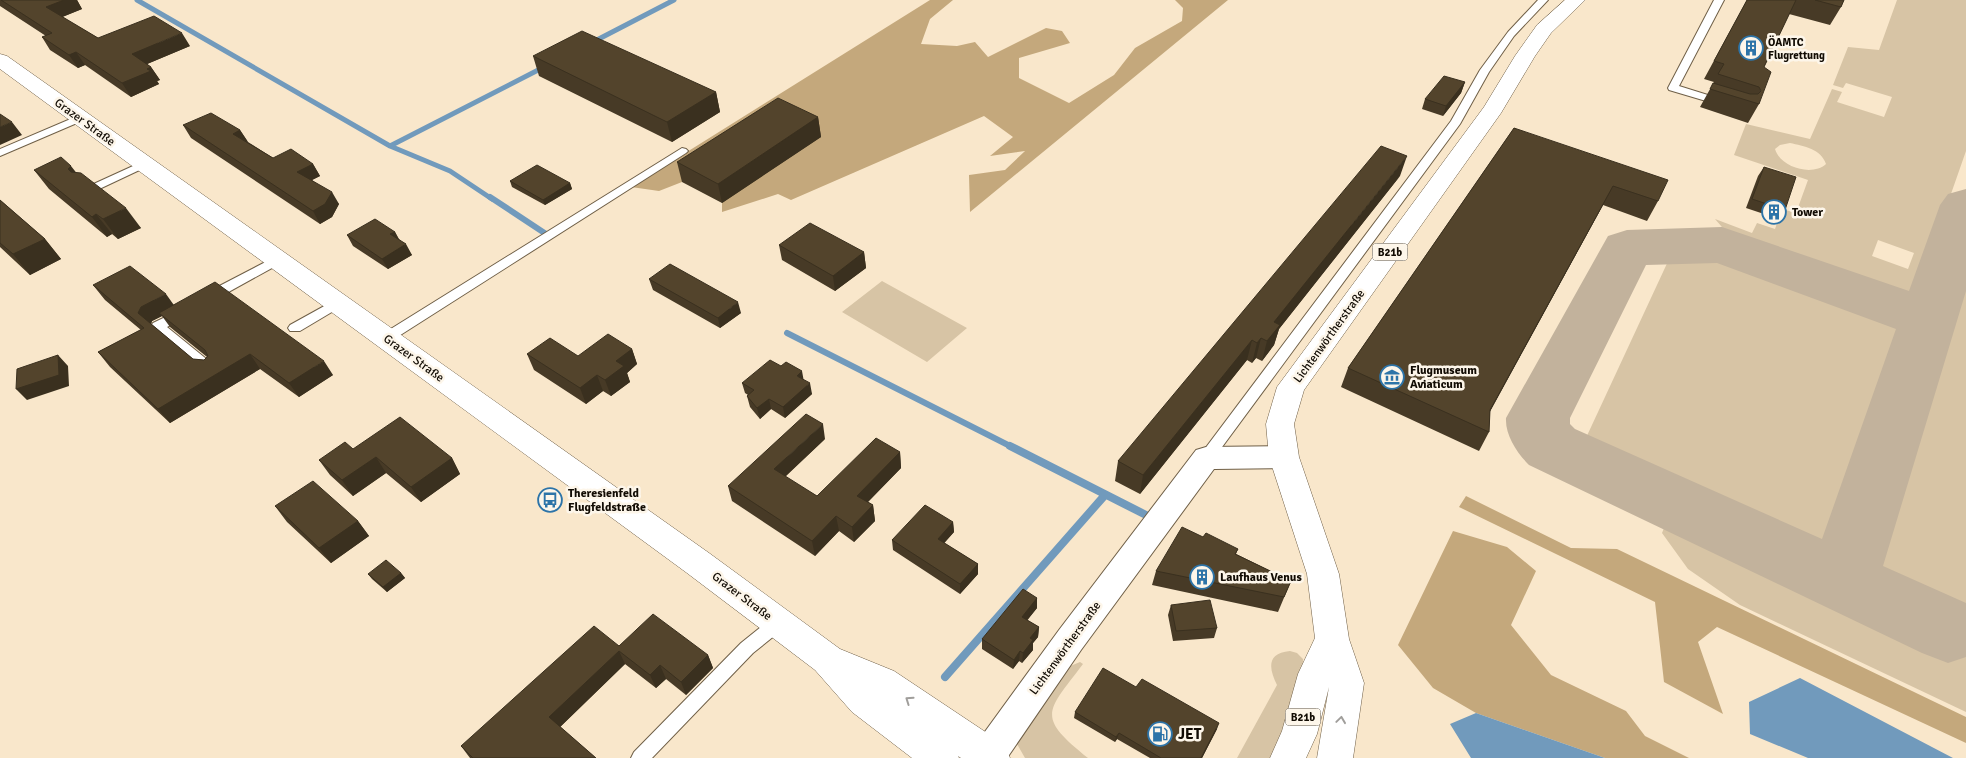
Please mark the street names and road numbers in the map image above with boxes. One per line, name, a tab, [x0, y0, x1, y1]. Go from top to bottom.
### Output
street label: Grazer Straße	[52, 95, 118, 149]
road number: B21b	[1372, 243, 1408, 260]
street label: Lichtenwörtherstraße	[1290, 287, 1368, 386]
street label: Grazer Straße	[381, 331, 447, 385]
street label: Grazer Straße	[709, 569, 775, 624]
street label: Lichtenwörtherstraße	[1026, 599, 1104, 698]
road number: B21b	[1286, 709, 1320, 726]

